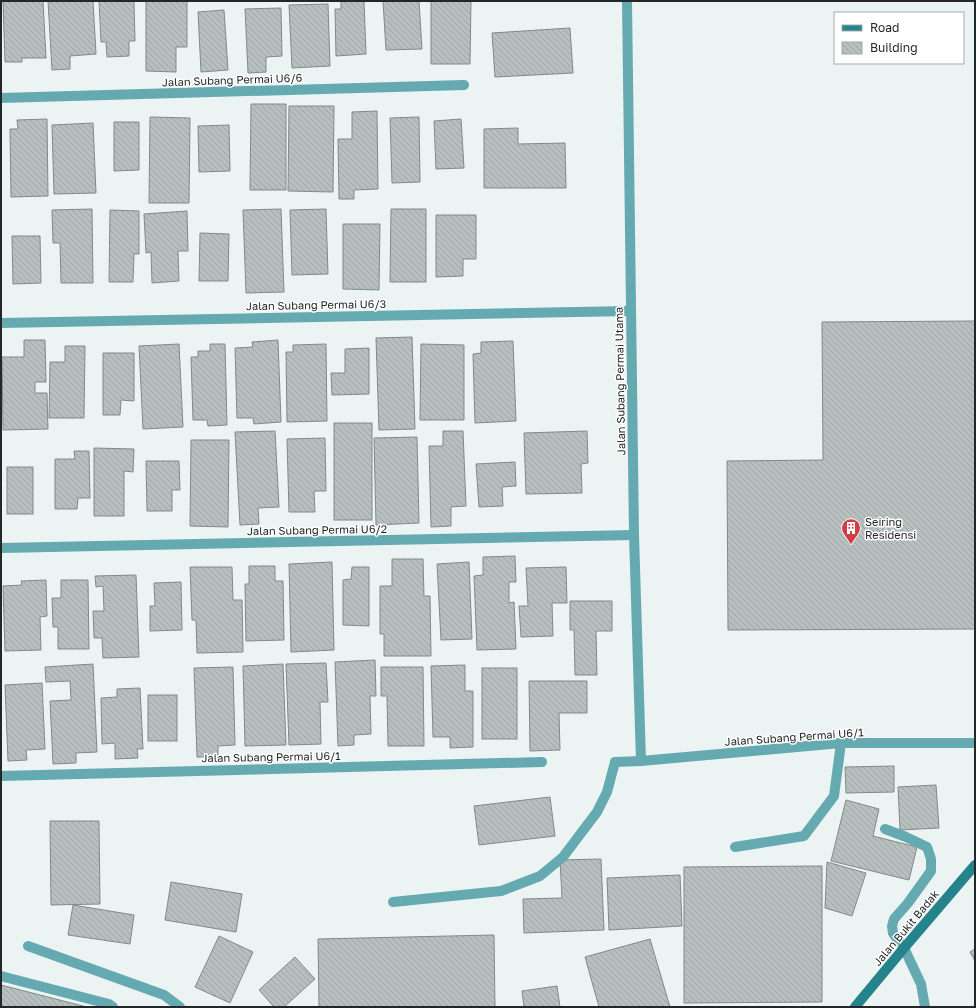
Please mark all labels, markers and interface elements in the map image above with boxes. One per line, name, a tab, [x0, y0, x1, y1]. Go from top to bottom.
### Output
legend	[834, 12, 964, 64]
text: Road	[870, 20, 899, 35]
text: Building	[870, 40, 918, 55]
street label: Jalan Subang Permai U6/6	[162, 71, 303, 88]
street label: Jalan Subang Permai U6/3	[246, 297, 386, 312]
street label: Jalan Subang Permai Utama	[612, 307, 627, 455]
place label: Seiring Residensi	[865, 515, 916, 541]
building icon: Seiring Residensi	[840, 517, 862, 545]
street label: Jalan Subang Permai U6/2	[247, 522, 387, 537]
street label: Jalan Subang Permai U6/1	[724, 725, 864, 748]
street label: Jalan Subang Permai U6/1	[201, 749, 341, 764]
street label: Jalan Bukit Badak	[870, 887, 941, 968]

